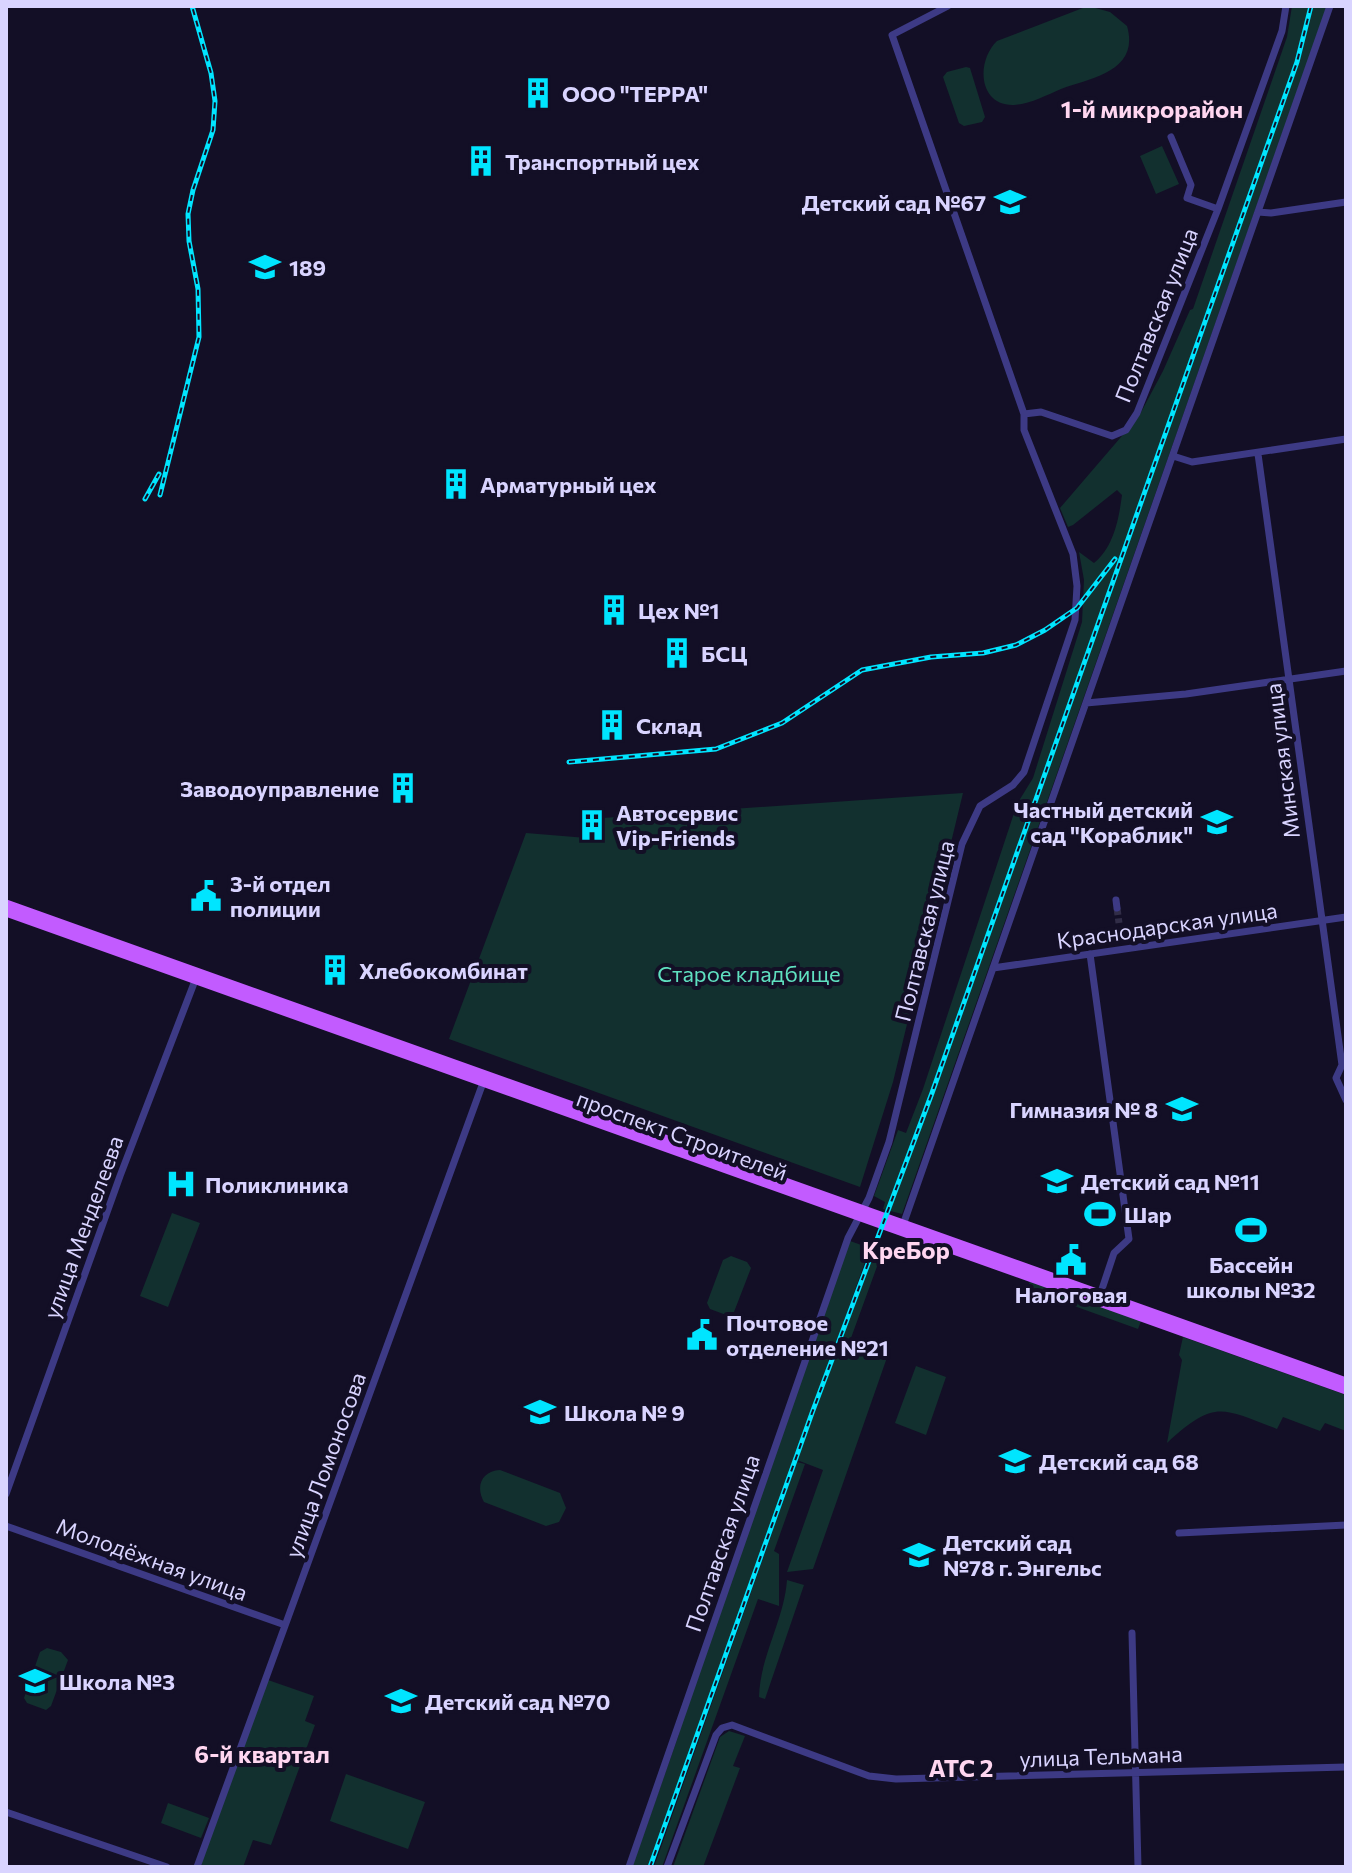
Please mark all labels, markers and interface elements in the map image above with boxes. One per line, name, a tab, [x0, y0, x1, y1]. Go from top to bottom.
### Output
building icon: OOO "ТЕРРА"	[521, 76, 555, 110]
place label: OOO "ТЕРРА"	[562, 80, 708, 107]
district label: 1-й микрорайон	[1061, 94, 1243, 123]
building icon: Транспортный цех	[464, 144, 498, 178]
place label: Транспортный цех	[505, 148, 700, 175]
school or university icon: Детский сад №67	[993, 185, 1027, 219]
place label: Детский сад №67	[802, 189, 986, 216]
street label: Полтавская улица	[1109, 224, 1203, 406]
school or university icon: 189	[248, 250, 282, 284]
place label: 189	[289, 254, 326, 281]
building icon: Арматурный цех	[439, 467, 473, 501]
place label: Арматурный цех	[480, 471, 657, 498]
building icon: Цех №1	[597, 593, 631, 627]
place label: Цех №1	[638, 597, 719, 624]
building icon: БСЦ	[660, 636, 694, 670]
place label: БСЦ	[701, 640, 747, 667]
street label: Минская улица	[1259, 682, 1305, 840]
building icon: Склад	[595, 708, 629, 742]
place label: Склад	[636, 712, 702, 739]
building icon: Заводоуправление	[386, 771, 420, 805]
place label: Заводоуправление	[180, 775, 379, 802]
place label: Частный детский сад "Кораблик"	[1014, 796, 1193, 848]
place label: Автосервис Vip-Friends	[616, 799, 738, 851]
school or university icon: Частный детский сад "Кораблик"	[1200, 805, 1234, 839]
building icon: Автосервис Vip-Friends	[575, 808, 609, 842]
street label: Полтавская улица	[888, 838, 960, 1024]
place label: 3-й отдел полиции	[230, 870, 331, 922]
public building icon: 3-й отдел полиции	[189, 879, 223, 913]
street label: Краснодарская улица	[1055, 896, 1279, 954]
building icon: Хлебокомбинат	[318, 953, 352, 987]
place label: Хлебокомбинат	[359, 957, 528, 984]
park label: Старое кладбище	[657, 960, 841, 987]
street label: проспект Строителей	[573, 1084, 791, 1186]
school or university icon: Гимназия № 8	[1165, 1092, 1199, 1126]
place label: Гимназия № 8	[1010, 1096, 1158, 1123]
street label: улица Менделеева	[37, 1132, 129, 1322]
school or university icon: Детский сад №11	[1040, 1164, 1074, 1198]
hospital icon: Поликлиника	[164, 1167, 198, 1201]
place label: Детский сад №11	[1081, 1168, 1260, 1195]
place label: Поликлиника	[205, 1171, 348, 1198]
sports icon: Шар	[1083, 1197, 1117, 1231]
place label: Шар	[1124, 1201, 1172, 1228]
sports icon: Бассейн школы №32	[1234, 1213, 1268, 1247]
district label: КреБор	[862, 1235, 950, 1264]
public building icon: Налоговая	[1054, 1243, 1088, 1277]
place label: Бассейн школы №32	[1186, 1251, 1316, 1303]
place label: Налоговая	[1015, 1281, 1127, 1308]
place label: Почтовое отделение №21	[726, 1309, 889, 1361]
public building icon: Почтовое отделение №21	[685, 1318, 719, 1352]
street label: улица Ломоносова	[279, 1369, 371, 1561]
school or university icon: Школа № 9	[523, 1395, 557, 1429]
place label: Школа № 9	[564, 1399, 685, 1426]
school or university icon: Детский сад 68	[998, 1444, 1032, 1478]
place label: Детский сад 68	[1039, 1448, 1199, 1475]
street label: Полтавская улица	[679, 1451, 765, 1635]
street label: Молодёжная улица	[53, 1512, 251, 1606]
place label: Детский сад №78 г. Энгельс	[943, 1529, 1102, 1581]
school or university icon: Детский сад №78 г. Энгельс	[902, 1538, 936, 1572]
school or university icon: Школа №3	[18, 1664, 52, 1698]
place label: Школа №3	[59, 1668, 175, 1695]
school or university icon: Детский сад №70	[384, 1684, 418, 1718]
place label: Детский сад №70	[425, 1688, 610, 1715]
district label: 6-й квартал	[194, 1739, 330, 1768]
street label: улица Тельмана	[1019, 1740, 1183, 1772]
district label: АТС 2	[929, 1753, 993, 1782]

